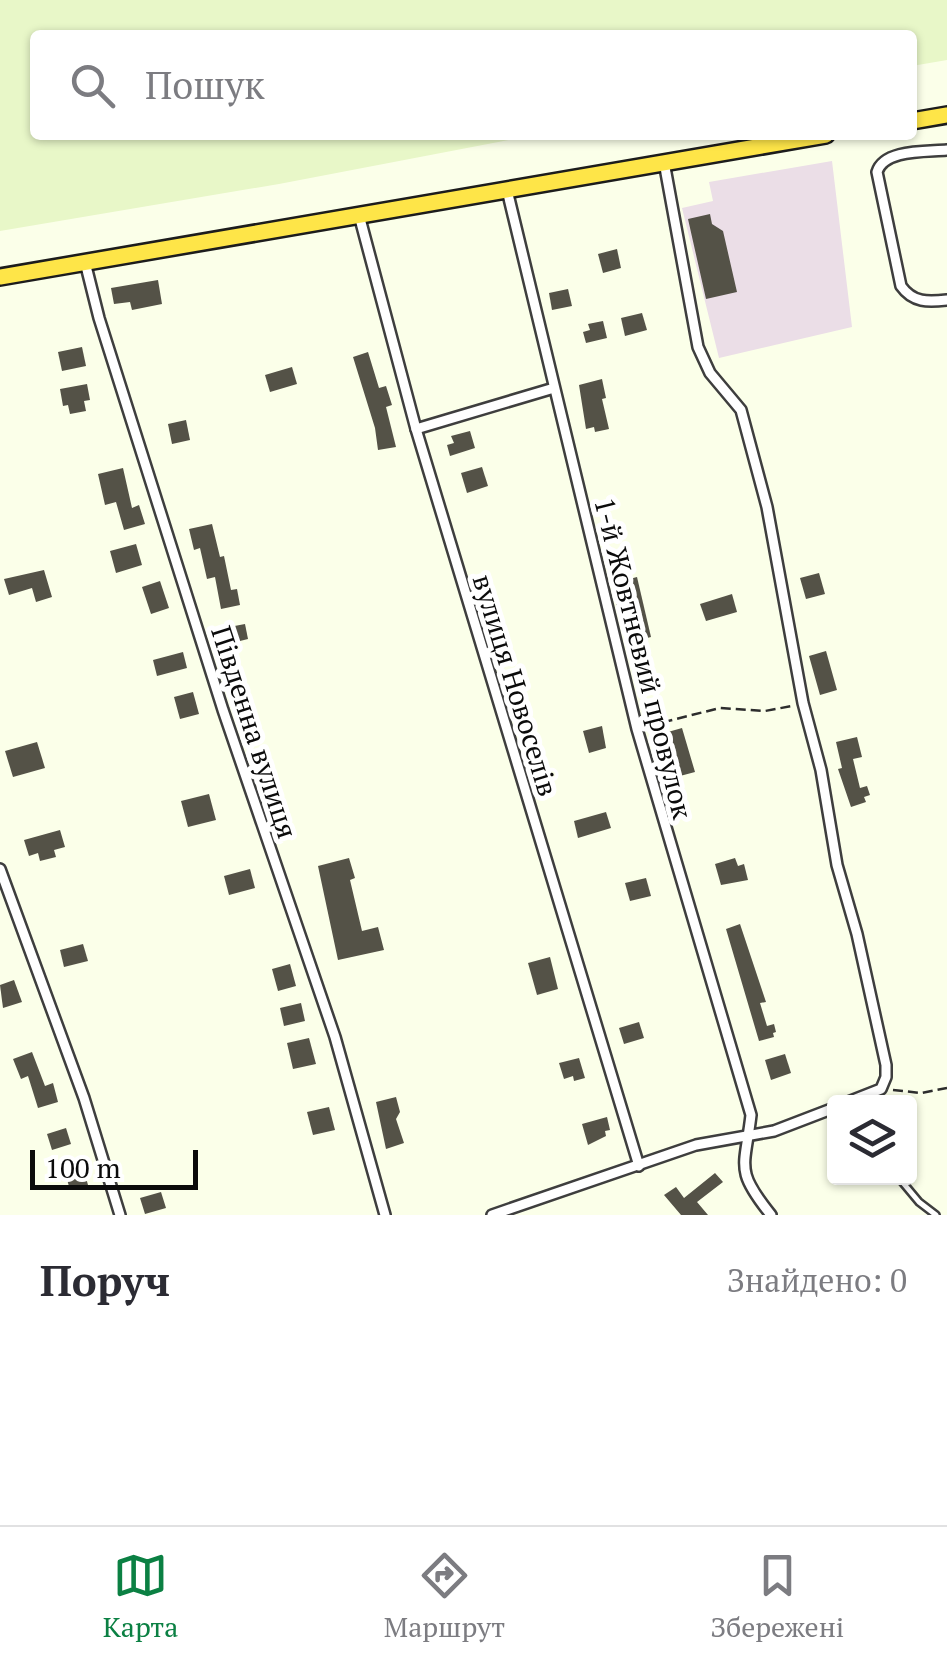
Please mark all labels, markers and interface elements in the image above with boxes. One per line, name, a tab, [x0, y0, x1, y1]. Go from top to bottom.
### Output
search box	[30, 30, 917, 140]
icon: search	[65, 58, 120, 113]
text: Пошук	[145, 60, 265, 110]
street label: 1-й Жовтневий провулок	[586, 493, 702, 823]
street label: вулиця Новоселів	[465, 570, 567, 800]
street label: Південна вулиця	[203, 621, 307, 843]
map controls	[827, 1095, 917, 1185]
button: layers	[827, 1095, 917, 1185]
scale bar	[30, 1145, 198, 1190]
text: 100 m	[45, 1149, 121, 1186]
text: Поруч	[40, 1252, 170, 1308]
text: Знайдено: 0	[727, 1259, 907, 1301]
tab: Карта	[103, 1548, 178, 1645]
tab: Маршрут	[384, 1548, 505, 1645]
tab: Збережені	[711, 1548, 844, 1645]

